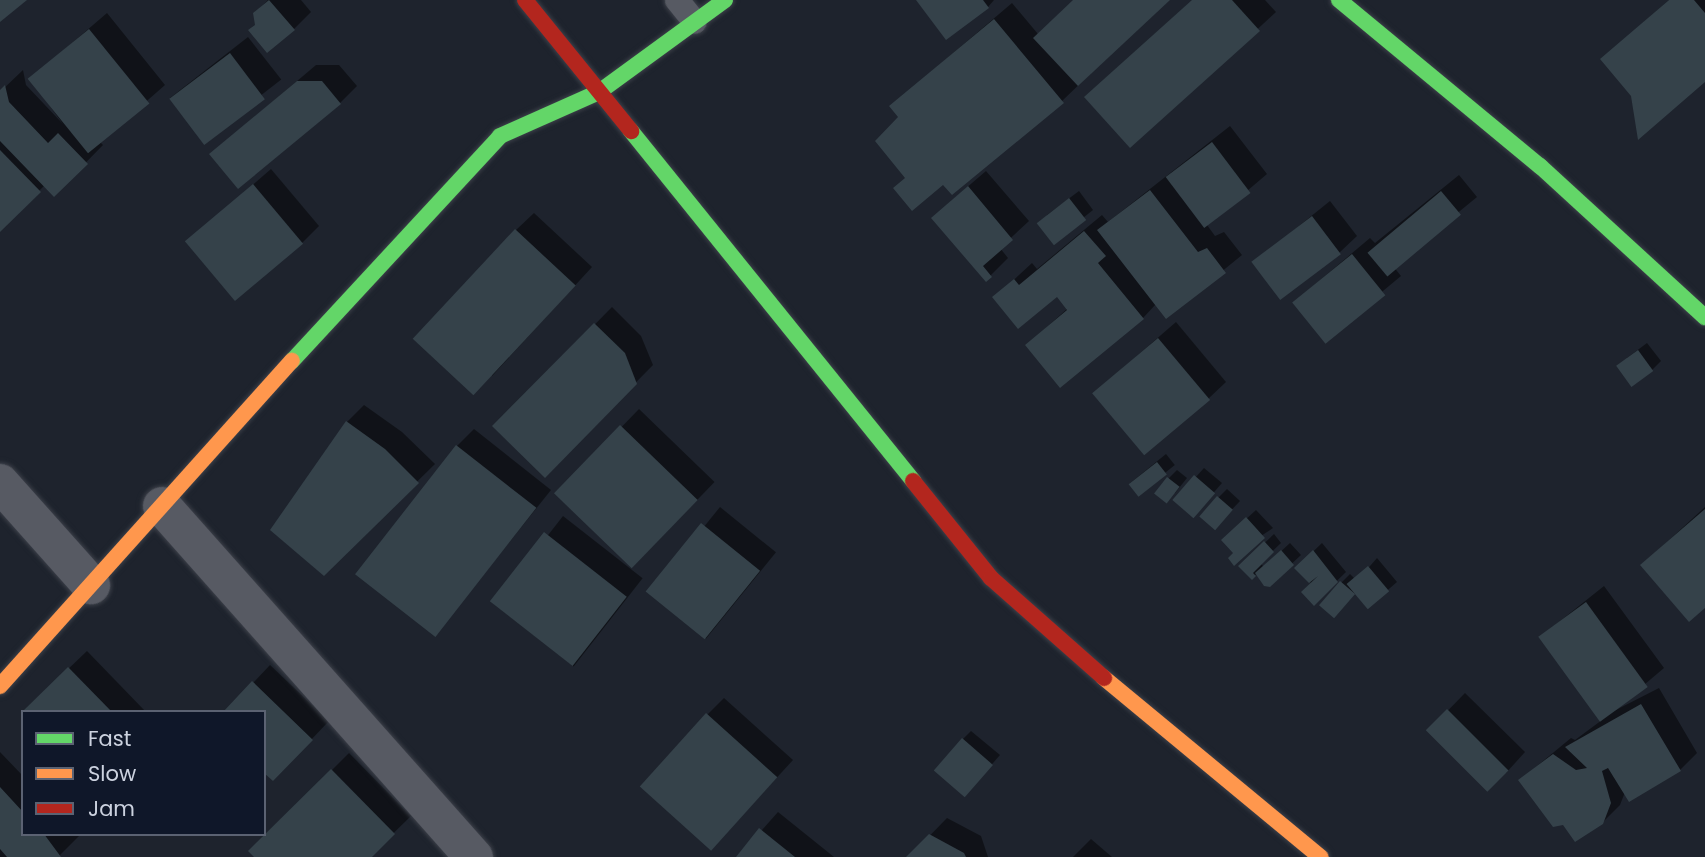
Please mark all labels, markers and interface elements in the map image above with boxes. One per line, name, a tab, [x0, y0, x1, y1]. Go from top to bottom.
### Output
legend	[21, 710, 266, 836]
text: Fast	[88, 724, 131, 753]
text: Slow	[88, 759, 136, 788]
text: Jam	[88, 794, 135, 823]

